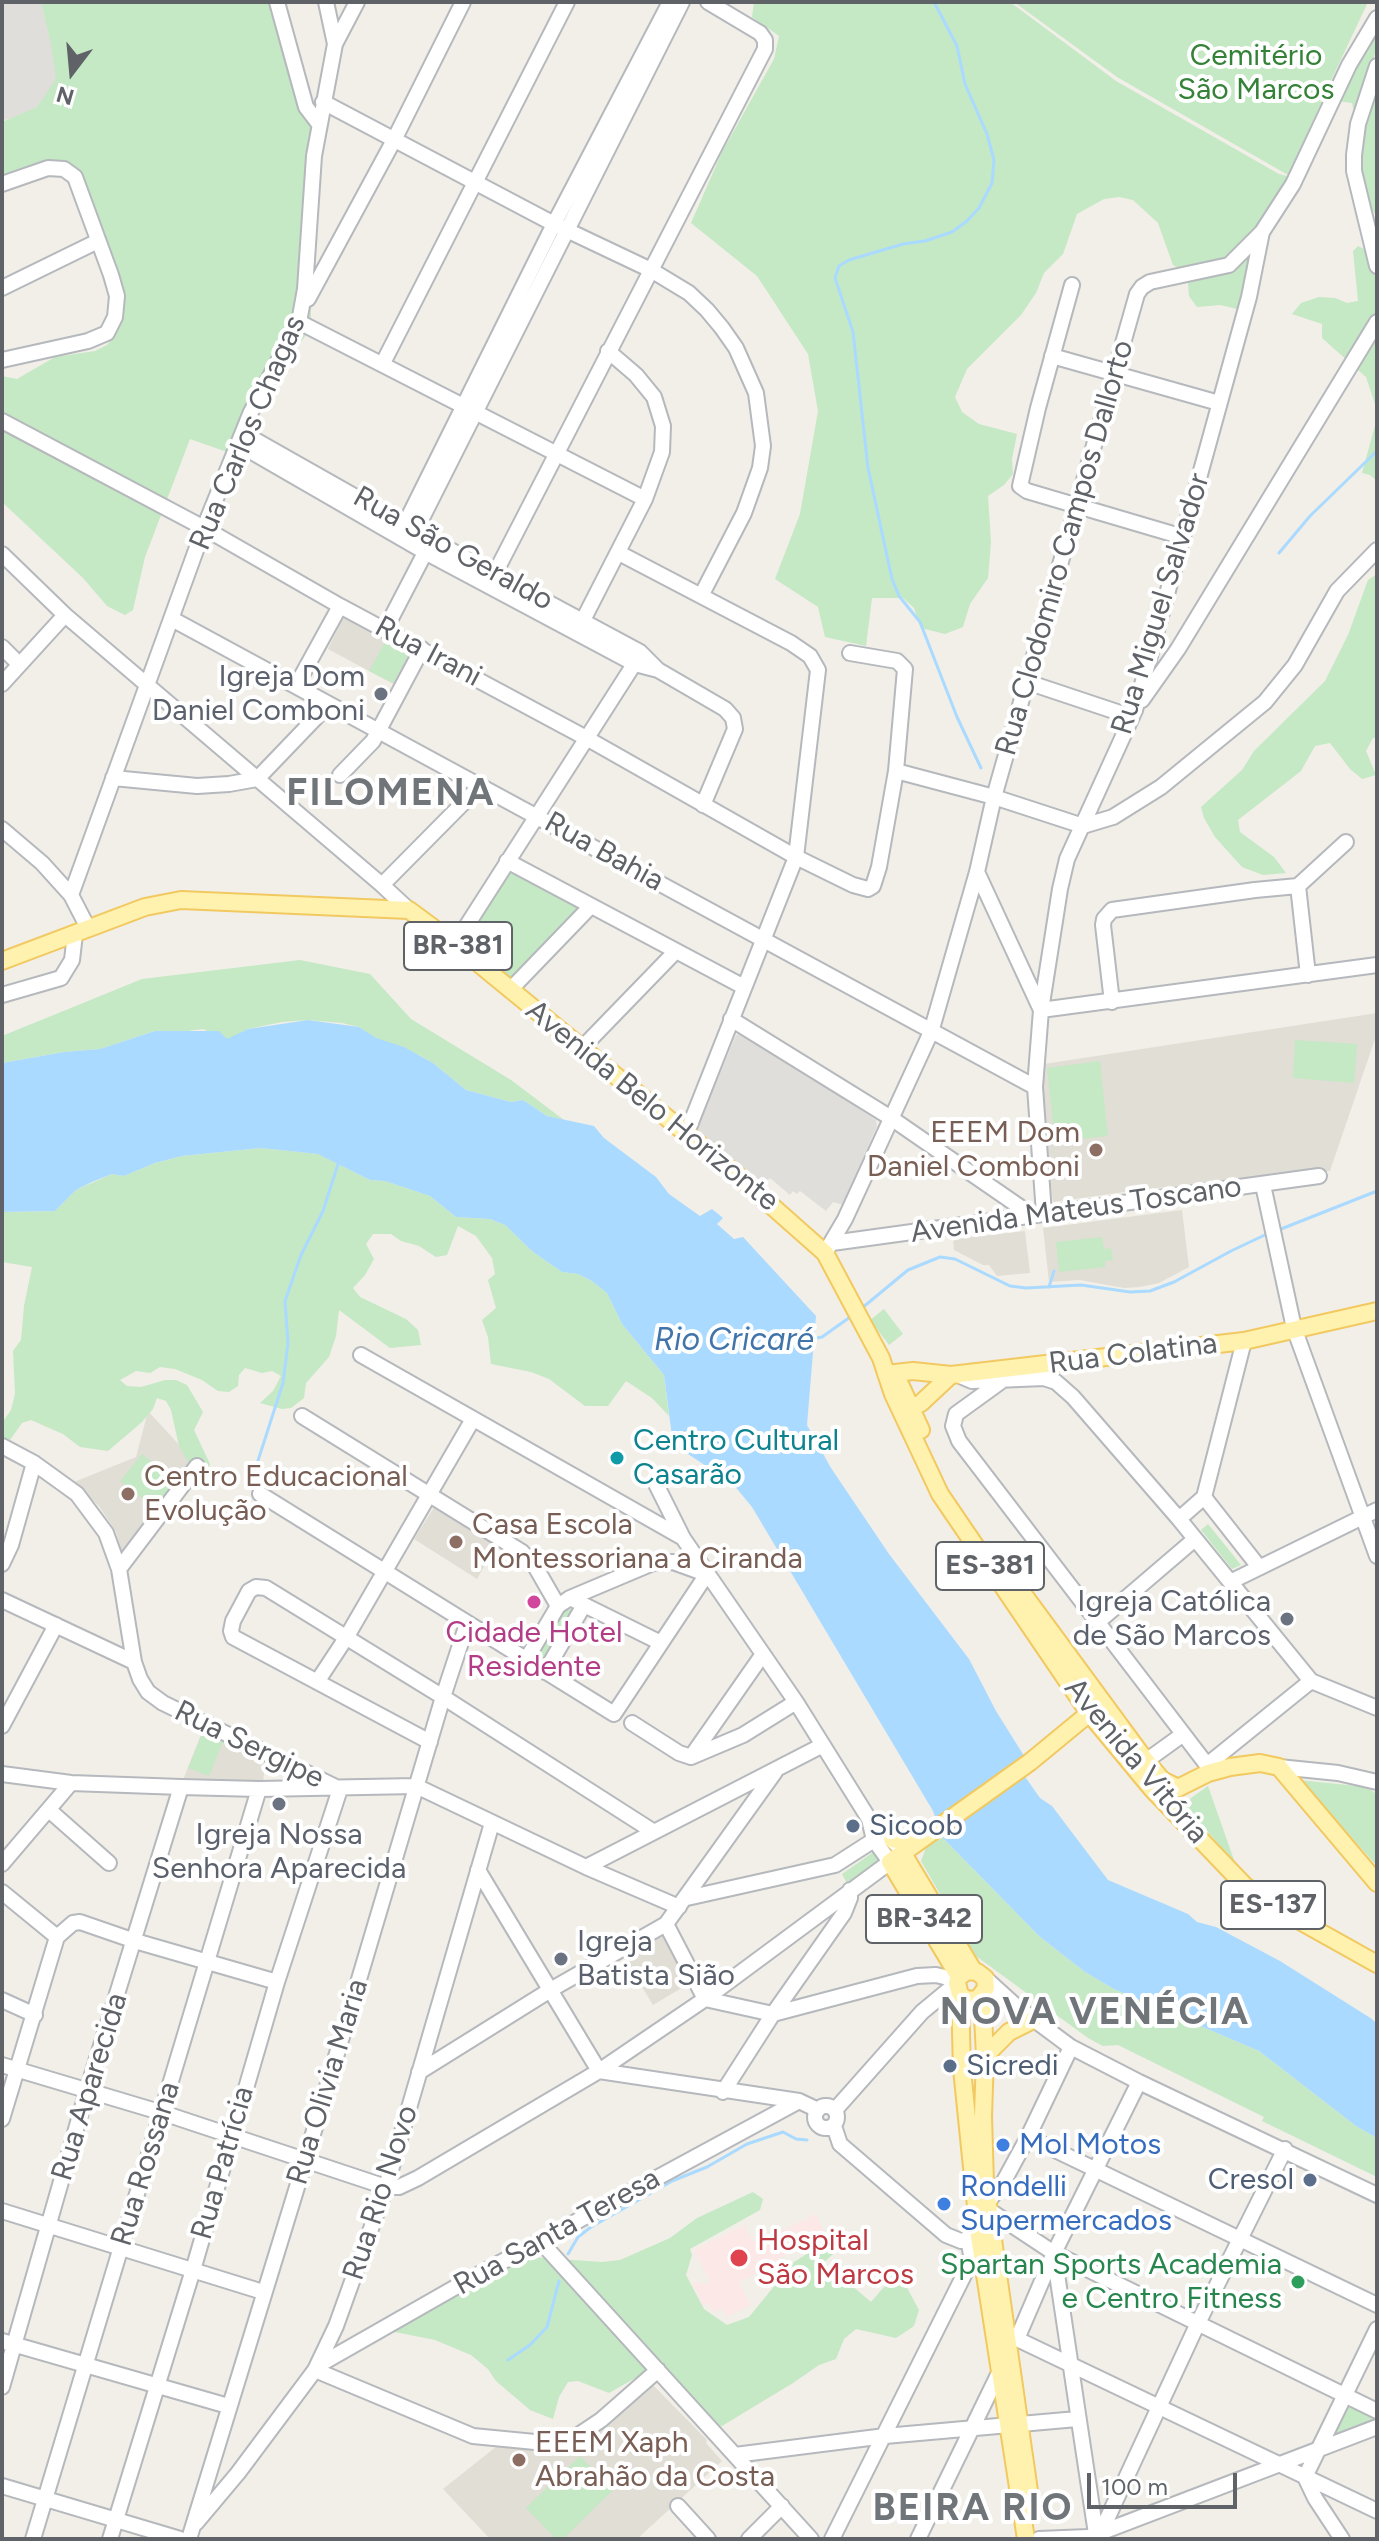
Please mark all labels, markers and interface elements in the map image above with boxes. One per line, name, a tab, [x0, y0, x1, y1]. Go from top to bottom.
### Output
north arrow	[32, 32, 112, 112]
park label: Cemitério São Marcos	[1178, 38, 1334, 108]
text: N	[53, 80, 77, 111]
street label: Rua Carlos Chagas	[182, 310, 314, 556]
street label: Rua Clodomiro Campos Dallorto	[988, 336, 1142, 760]
street label: Rua Miguel Salvador	[1104, 469, 1218, 739]
street label: Rua São Geraldo	[347, 479, 559, 619]
street label: Rua Irani	[369, 609, 487, 695]
place label: Igreja Dom Daniel Comboni	[152, 659, 365, 730]
marker: Igreja Dom Daniel Comboni	[372, 685, 390, 703]
district label: FILOMENA	[286, 771, 496, 817]
street label: Rua Bahia	[538, 805, 670, 899]
road number: BR-381	[404, 922, 512, 970]
street label: Avenida Belo Horizonte	[518, 993, 786, 1219]
place label: EEEM Dom Daniel Comboni	[867, 1115, 1080, 1186]
marker: EEEM Dom Daniel Comboni	[1087, 1141, 1105, 1159]
street label: Avenida Mateus Toscano	[908, 1169, 1244, 1251]
water label: Rio Cricaré	[654, 1322, 814, 1360]
street label: Rua Colatina	[1047, 1326, 1219, 1382]
place label: Centro Cultural Casarão	[633, 1423, 839, 1494]
marker: Centro Cultural Casarão	[608, 1449, 626, 1467]
place label: Centro Educacional Evolução	[144, 1459, 408, 1530]
marker: Centro Educacional Evolução	[119, 1485, 137, 1503]
place label: Casa Escola Montessoriana a Ciranda	[472, 1507, 803, 1578]
marker: Casa Escola Montessoriana a Ciranda	[447, 1533, 465, 1551]
road number: ES-381	[936, 1542, 1044, 1590]
place label: Igreja Católica de São Marcos	[1073, 1584, 1271, 1654]
marker: Cidade Hotel Residente	[525, 1593, 543, 1611]
marker: Igreja Católica de São Marcos	[1278, 1610, 1296, 1628]
place label: Cidade Hotel Residente	[445, 1615, 623, 1686]
street label: Avenida Vitória	[1057, 1671, 1215, 1851]
street label: Rua Sergipe	[168, 1693, 330, 1797]
marker: Igreja Nossa Senhora Aparecida	[270, 1795, 288, 1813]
place label: Sicoob	[869, 1808, 963, 1844]
place label: Igreja Nossa Senhora Aparecida	[152, 1817, 406, 1888]
marker: Sicoob	[844, 1817, 862, 1835]
road number: ES-137	[1221, 1881, 1325, 1929]
road number: BR-342	[866, 1895, 982, 1943]
place label: Igreja Batista Sião	[577, 1924, 735, 1994]
marker: Igreja Batista Sião	[552, 1950, 570, 1968]
street label: Rua Olivia Maria	[280, 1975, 376, 2189]
street label: Rua Aparecida	[44, 1989, 136, 2185]
district label: NOVA VENÉCIA	[940, 1990, 1250, 2036]
place label: Sicredi	[966, 2048, 1059, 2084]
marker: Sicredi	[941, 2057, 959, 2075]
street label: Rua Rossana	[104, 2078, 188, 2250]
street label: Rua Patrícia	[184, 2082, 262, 2244]
street label: Rua Rio Novo	[336, 2101, 426, 2285]
place label: Mol Motos	[1019, 2127, 1161, 2163]
marker: Mol Motos	[994, 2136, 1012, 2154]
street label: Rua Santa Teresa	[448, 2161, 666, 2303]
place label: Cresol	[1208, 2162, 1294, 2198]
place label: Rondelli Supermercados	[960, 2169, 1172, 2240]
marker: Cresol	[1301, 2171, 1319, 2189]
marker: Rondelli Supermercados	[935, 2195, 953, 2213]
place label: Hospital São Marcos	[757, 2223, 914, 2294]
marker: Hospital São Marcos	[728, 2247, 750, 2269]
place label: Spartan Sports Academia e Centro Fitness	[940, 2247, 1282, 2318]
marker: Spartan Sports Academia e Centro Fitness	[1289, 2273, 1307, 2291]
place label: EEEM Xaph Abrahão da Costa	[535, 2425, 775, 2496]
marker: EEEM Xaph Abrahão da Costa	[510, 2451, 528, 2469]
scale bar	[1091, 2457, 1241, 2507]
text: 100 m	[1101, 2472, 1168, 2501]
district label: BEIRA RIO	[873, 2486, 1073, 2532]

